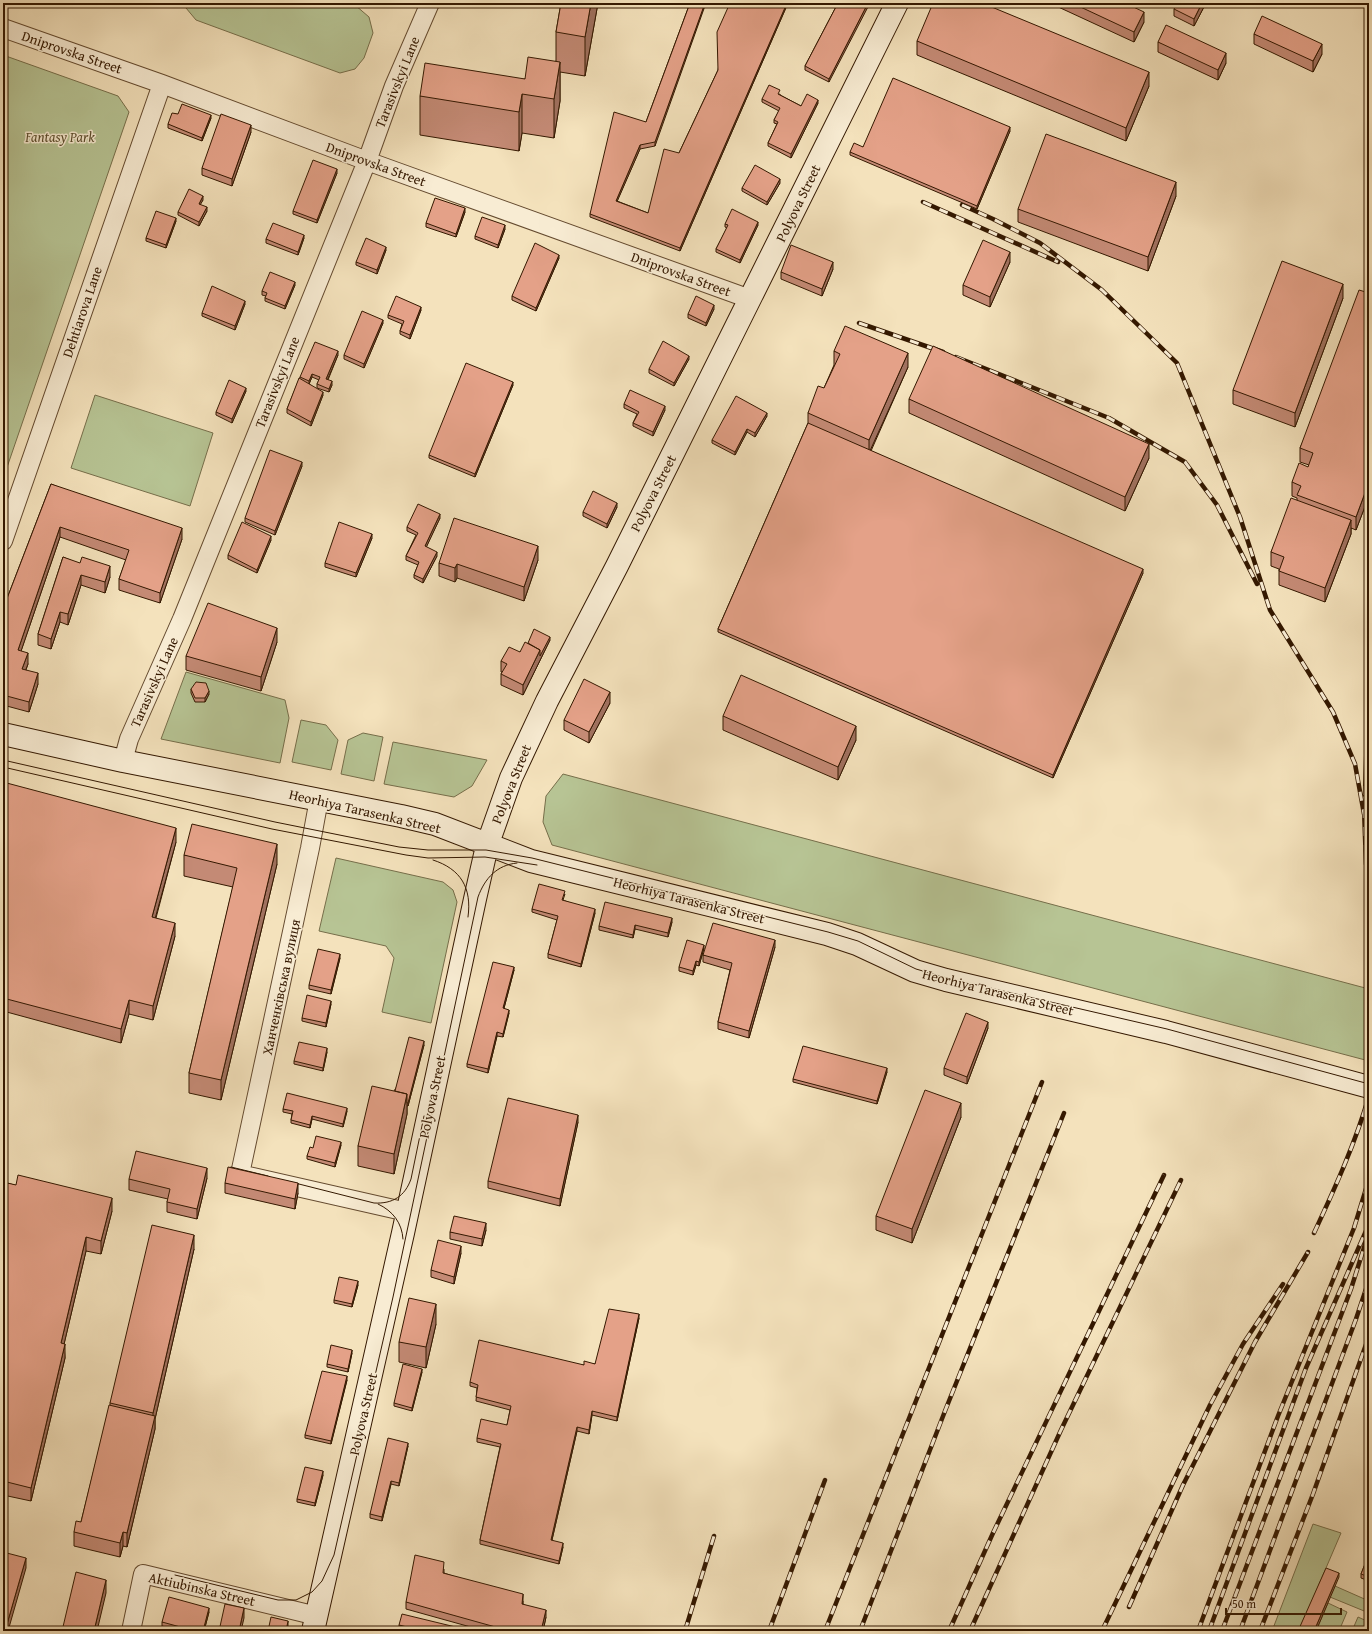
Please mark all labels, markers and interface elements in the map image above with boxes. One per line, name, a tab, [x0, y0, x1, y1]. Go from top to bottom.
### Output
street label: Dniprovska Street	[19, 25, 125, 79]
street label: Tarasivskyi Lane	[370, 33, 425, 131]
park label: Fantasy Park	[24, 127, 95, 147]
street label: Dniprovska Street	[323, 137, 429, 191]
street label: Polyova Street	[771, 161, 825, 245]
street label: Dniprovska Street	[628, 247, 734, 301]
street label: Dehtiarova Lane	[57, 263, 107, 360]
street label: Tarasivskyi Lane	[250, 333, 305, 431]
street label: Polyova Street	[625, 451, 681, 535]
street label: Tarasivskyi Lane	[125, 633, 183, 730]
street label: Polyova Street	[486, 741, 536, 827]
street label: Heorhiya Tarasenka Street	[287, 784, 443, 838]
street label: Heorhiya Tarasenka Street	[611, 871, 767, 929]
street label: Ханченківська вулиця	[257, 917, 305, 1057]
street label: Heorhiya Tarasenka Street	[920, 963, 1076, 1021]
street label: Polyova Street	[413, 1054, 451, 1140]
street label: Polyova Street	[344, 1371, 382, 1457]
street label: Aktiubinska Street	[147, 1567, 257, 1611]
scale bar	[1226, 1590, 1341, 1616]
text: 50 m	[1232, 1595, 1256, 1612]

